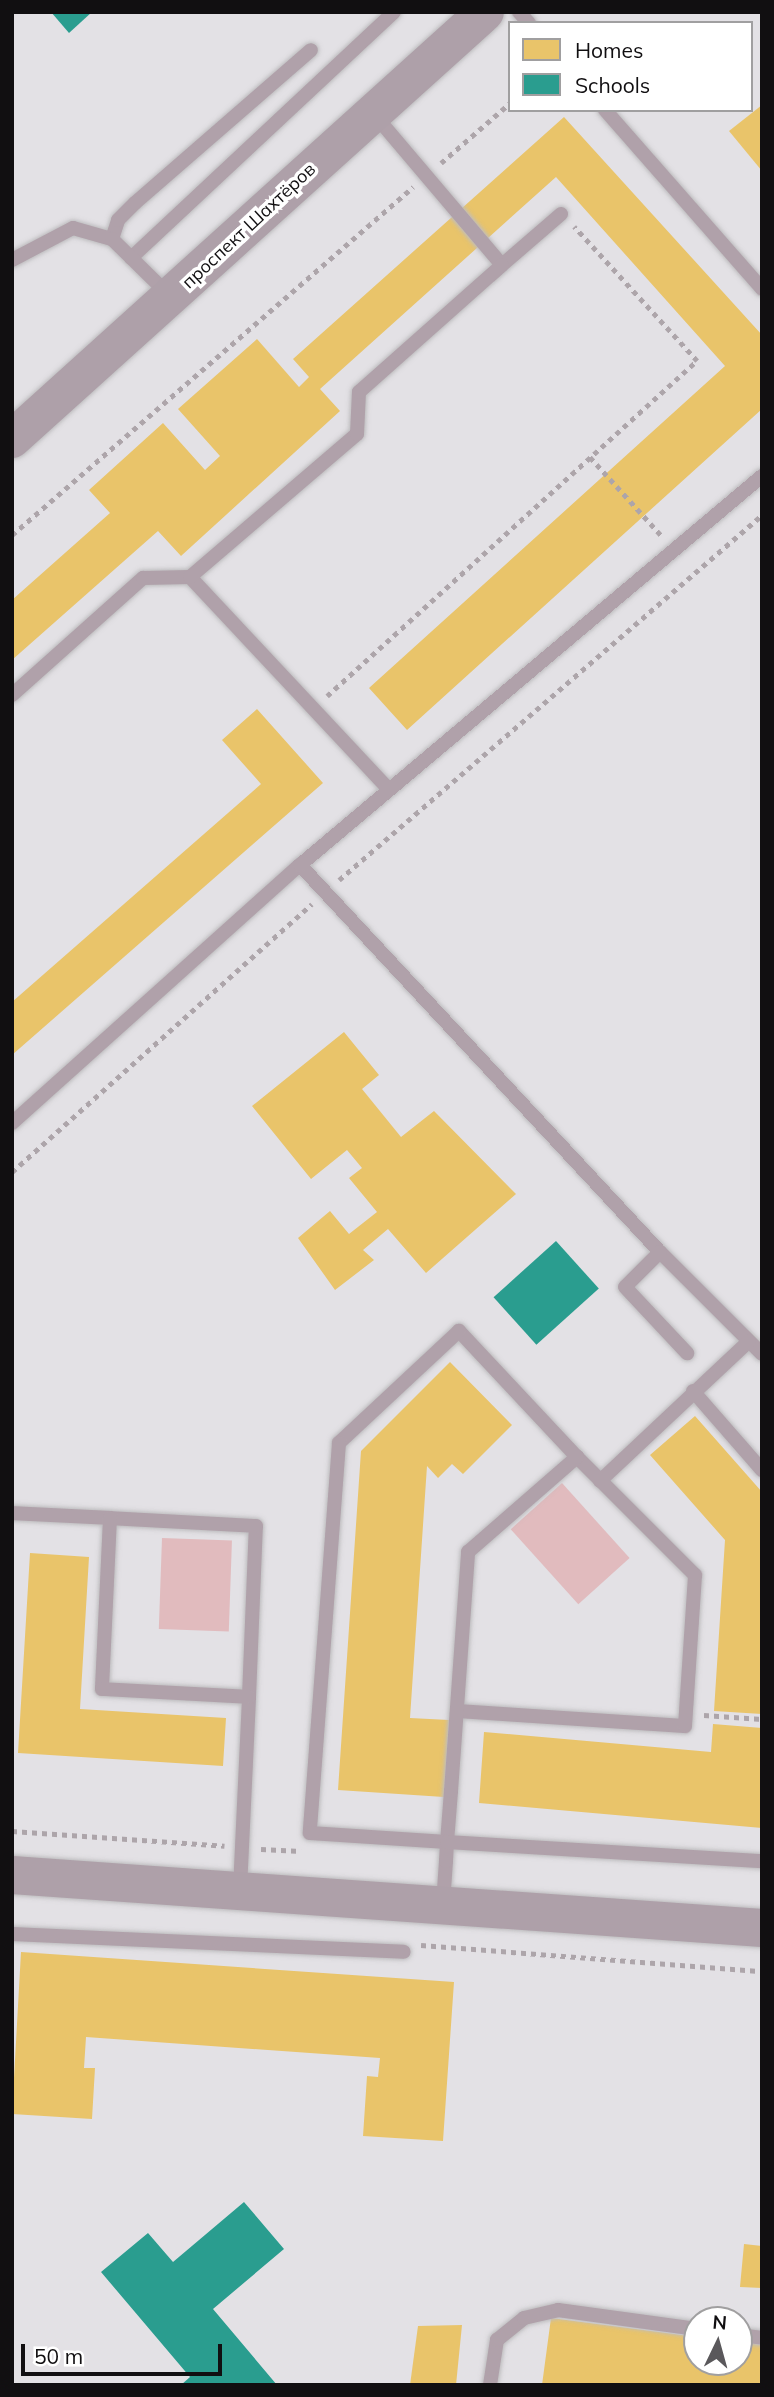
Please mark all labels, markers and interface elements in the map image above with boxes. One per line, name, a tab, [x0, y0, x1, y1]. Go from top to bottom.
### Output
legend	[508, 21, 753, 112]
text: Homes	[575, 37, 643, 63]
text: Schools	[575, 72, 650, 98]
street label: проспект Шахтёров	[178, 159, 320, 293]
north arrow	[683, 2306, 753, 2376]
text: N	[711, 2309, 728, 2335]
scale bar	[24, 2330, 226, 2374]
text: 50 m	[34, 2343, 83, 2369]

